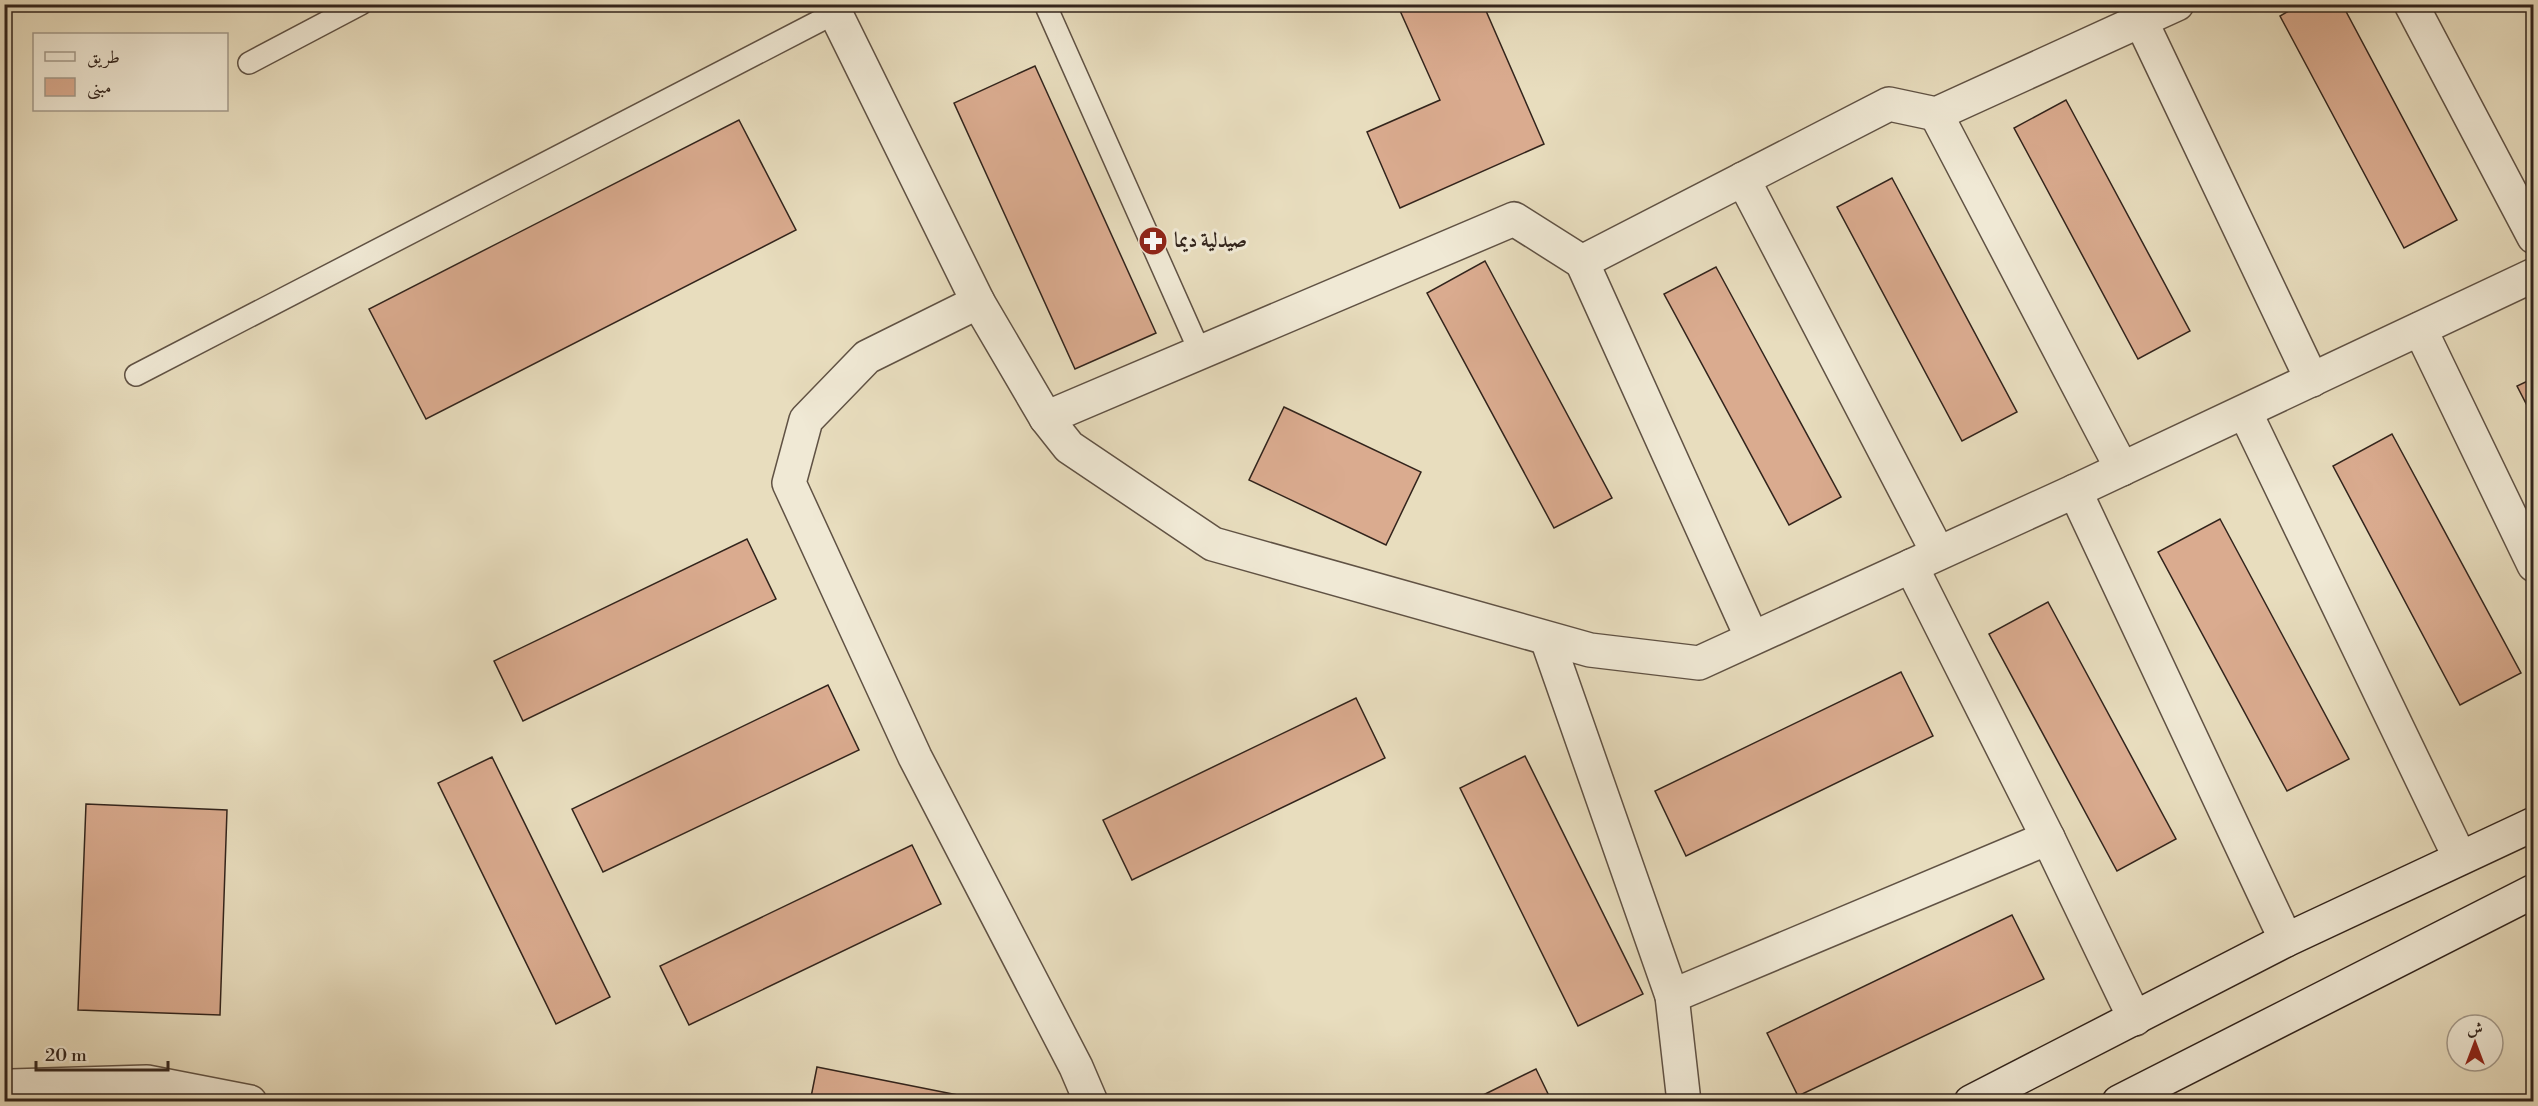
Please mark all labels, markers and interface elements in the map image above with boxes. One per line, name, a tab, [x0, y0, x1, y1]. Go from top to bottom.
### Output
legend	[33, 33, 228, 111]
text: طريق	[87, 46, 120, 69]
text: مبنى	[87, 76, 112, 100]
pharmacy icon: صيدلية ديما	[1137, 225, 1169, 257]
place label: صيدلية ديما	[1174, 228, 1247, 254]
north arrow	[2445, 1013, 2505, 1073]
text: ش	[2467, 1019, 2483, 1039]
scale bar	[36, 1034, 168, 1072]
text: 20 m	[45, 1044, 87, 1067]

